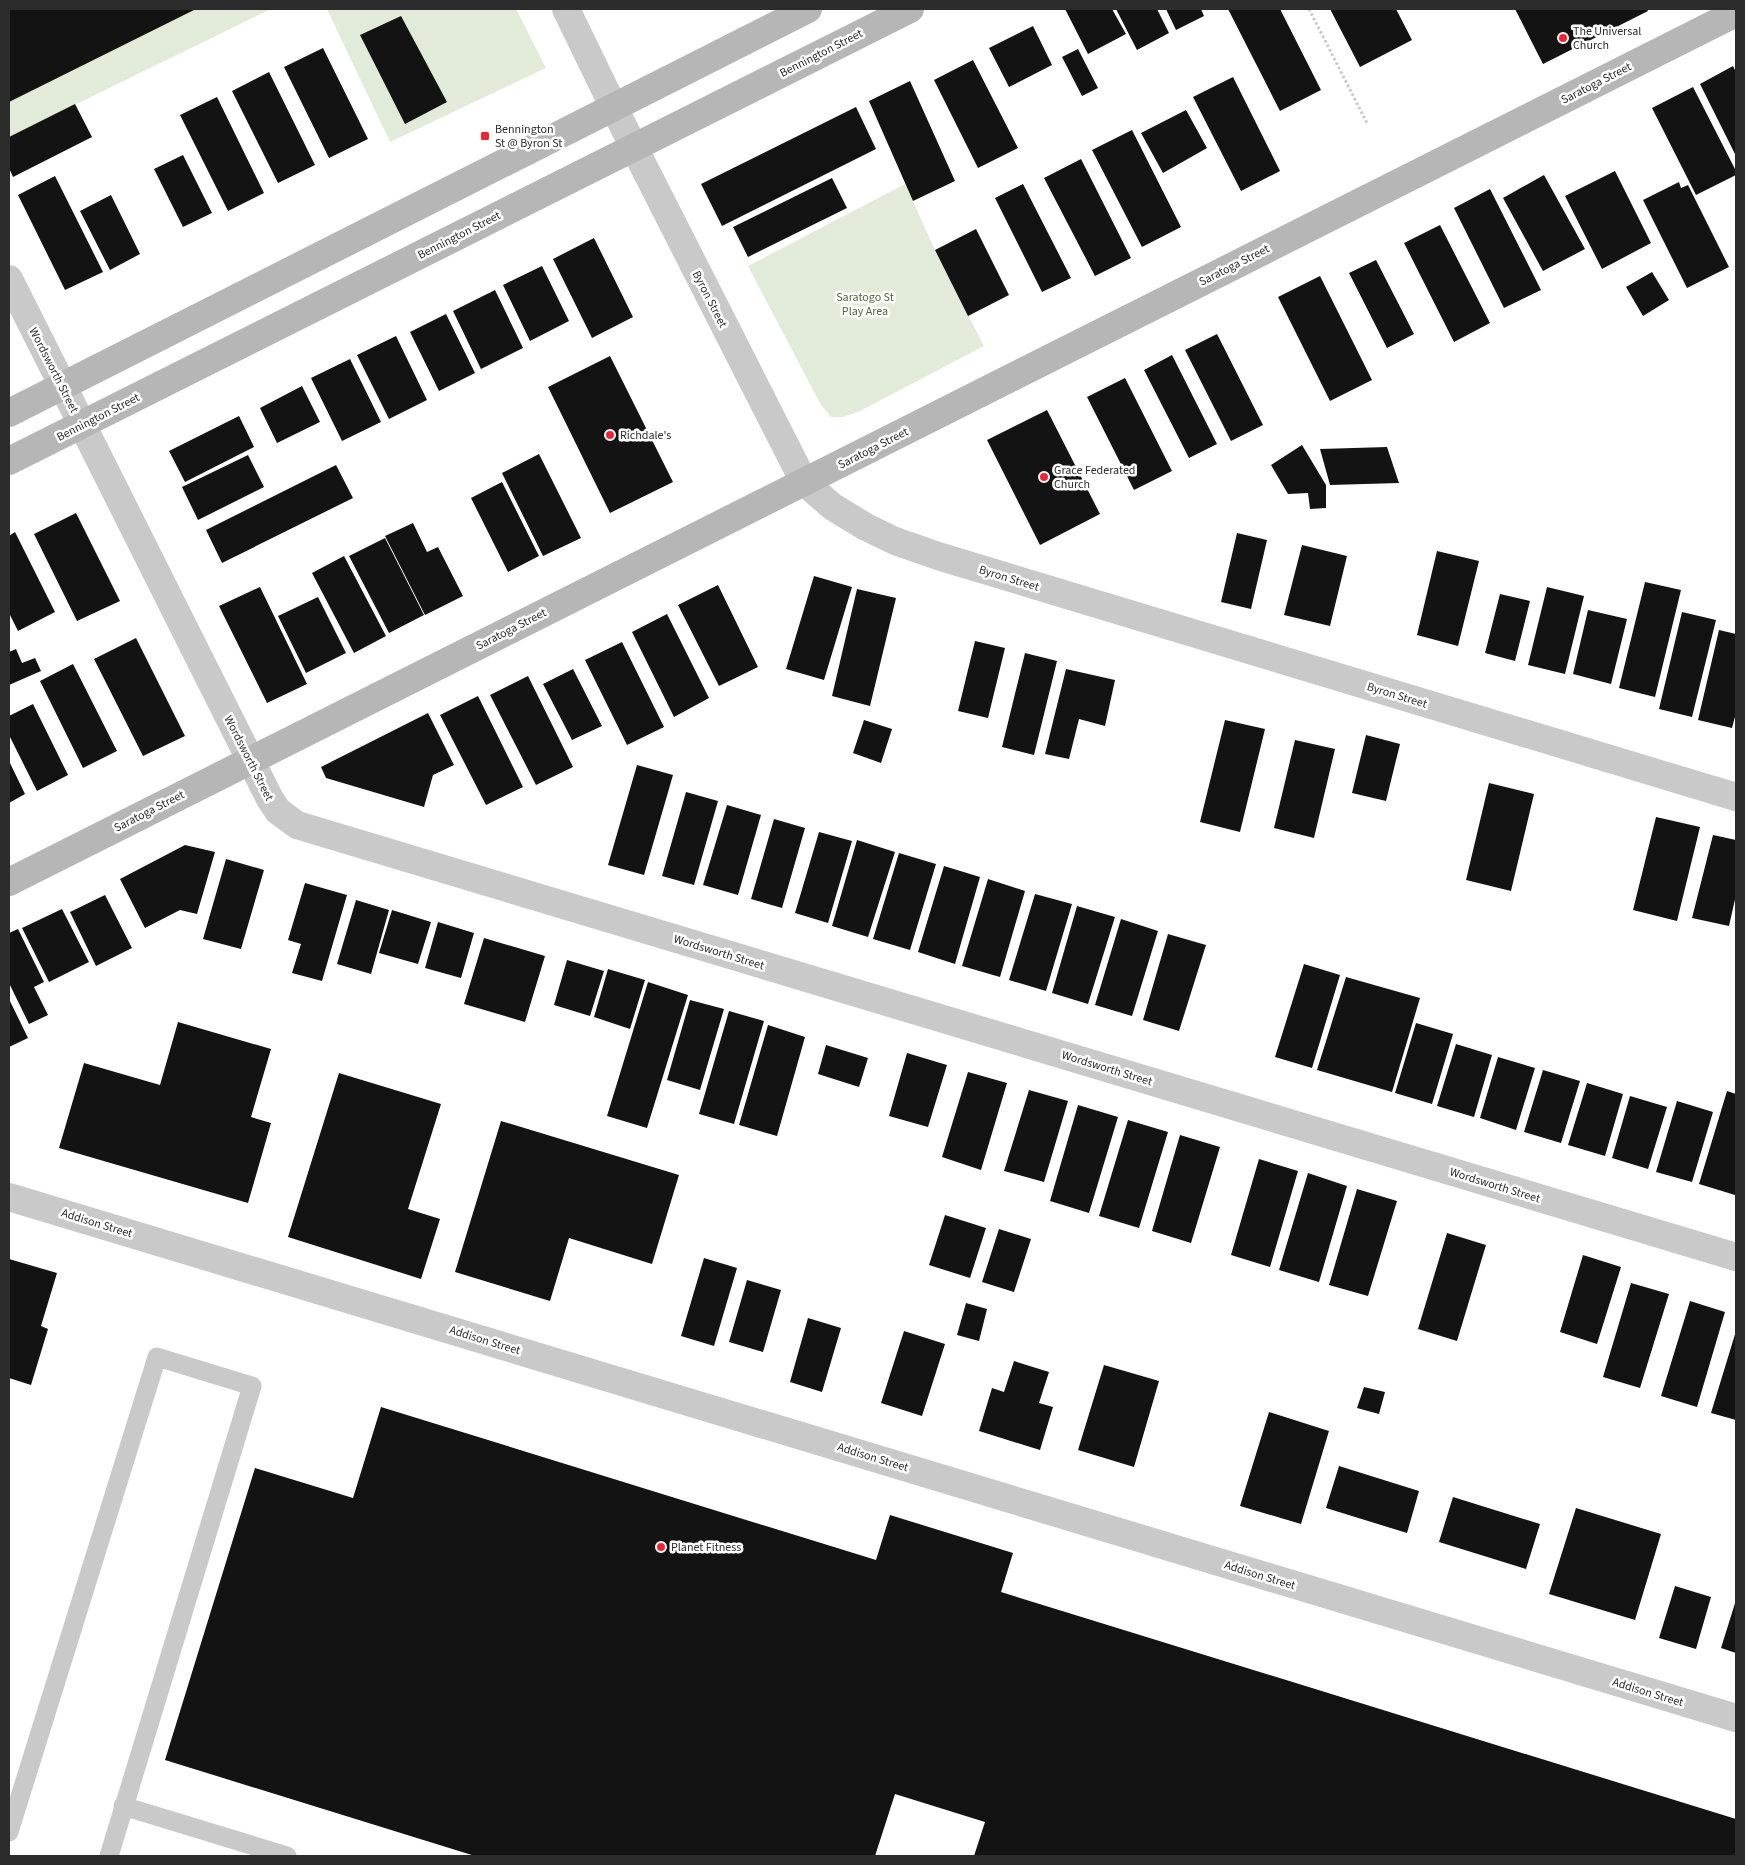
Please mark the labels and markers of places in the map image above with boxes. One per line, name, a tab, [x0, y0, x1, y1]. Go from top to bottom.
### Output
place label: The Universal Church	[1573, 23, 1641, 54]
marker: The Universal Church	[1557, 32, 1569, 44]
place label: Bennington St @ Byron St	[495, 121, 562, 152]
marker: Bennington St @ Byron St	[479, 130, 491, 142]
place label: Richdale's	[620, 427, 671, 444]
marker: Richdale's	[604, 429, 616, 441]
place label: Grace Federated Church	[1054, 462, 1136, 493]
marker: Grace Federated Church	[1038, 471, 1050, 483]
place label: Planet Fitness	[671, 1539, 741, 1556]
marker: Planet Fitness	[655, 1541, 667, 1553]

